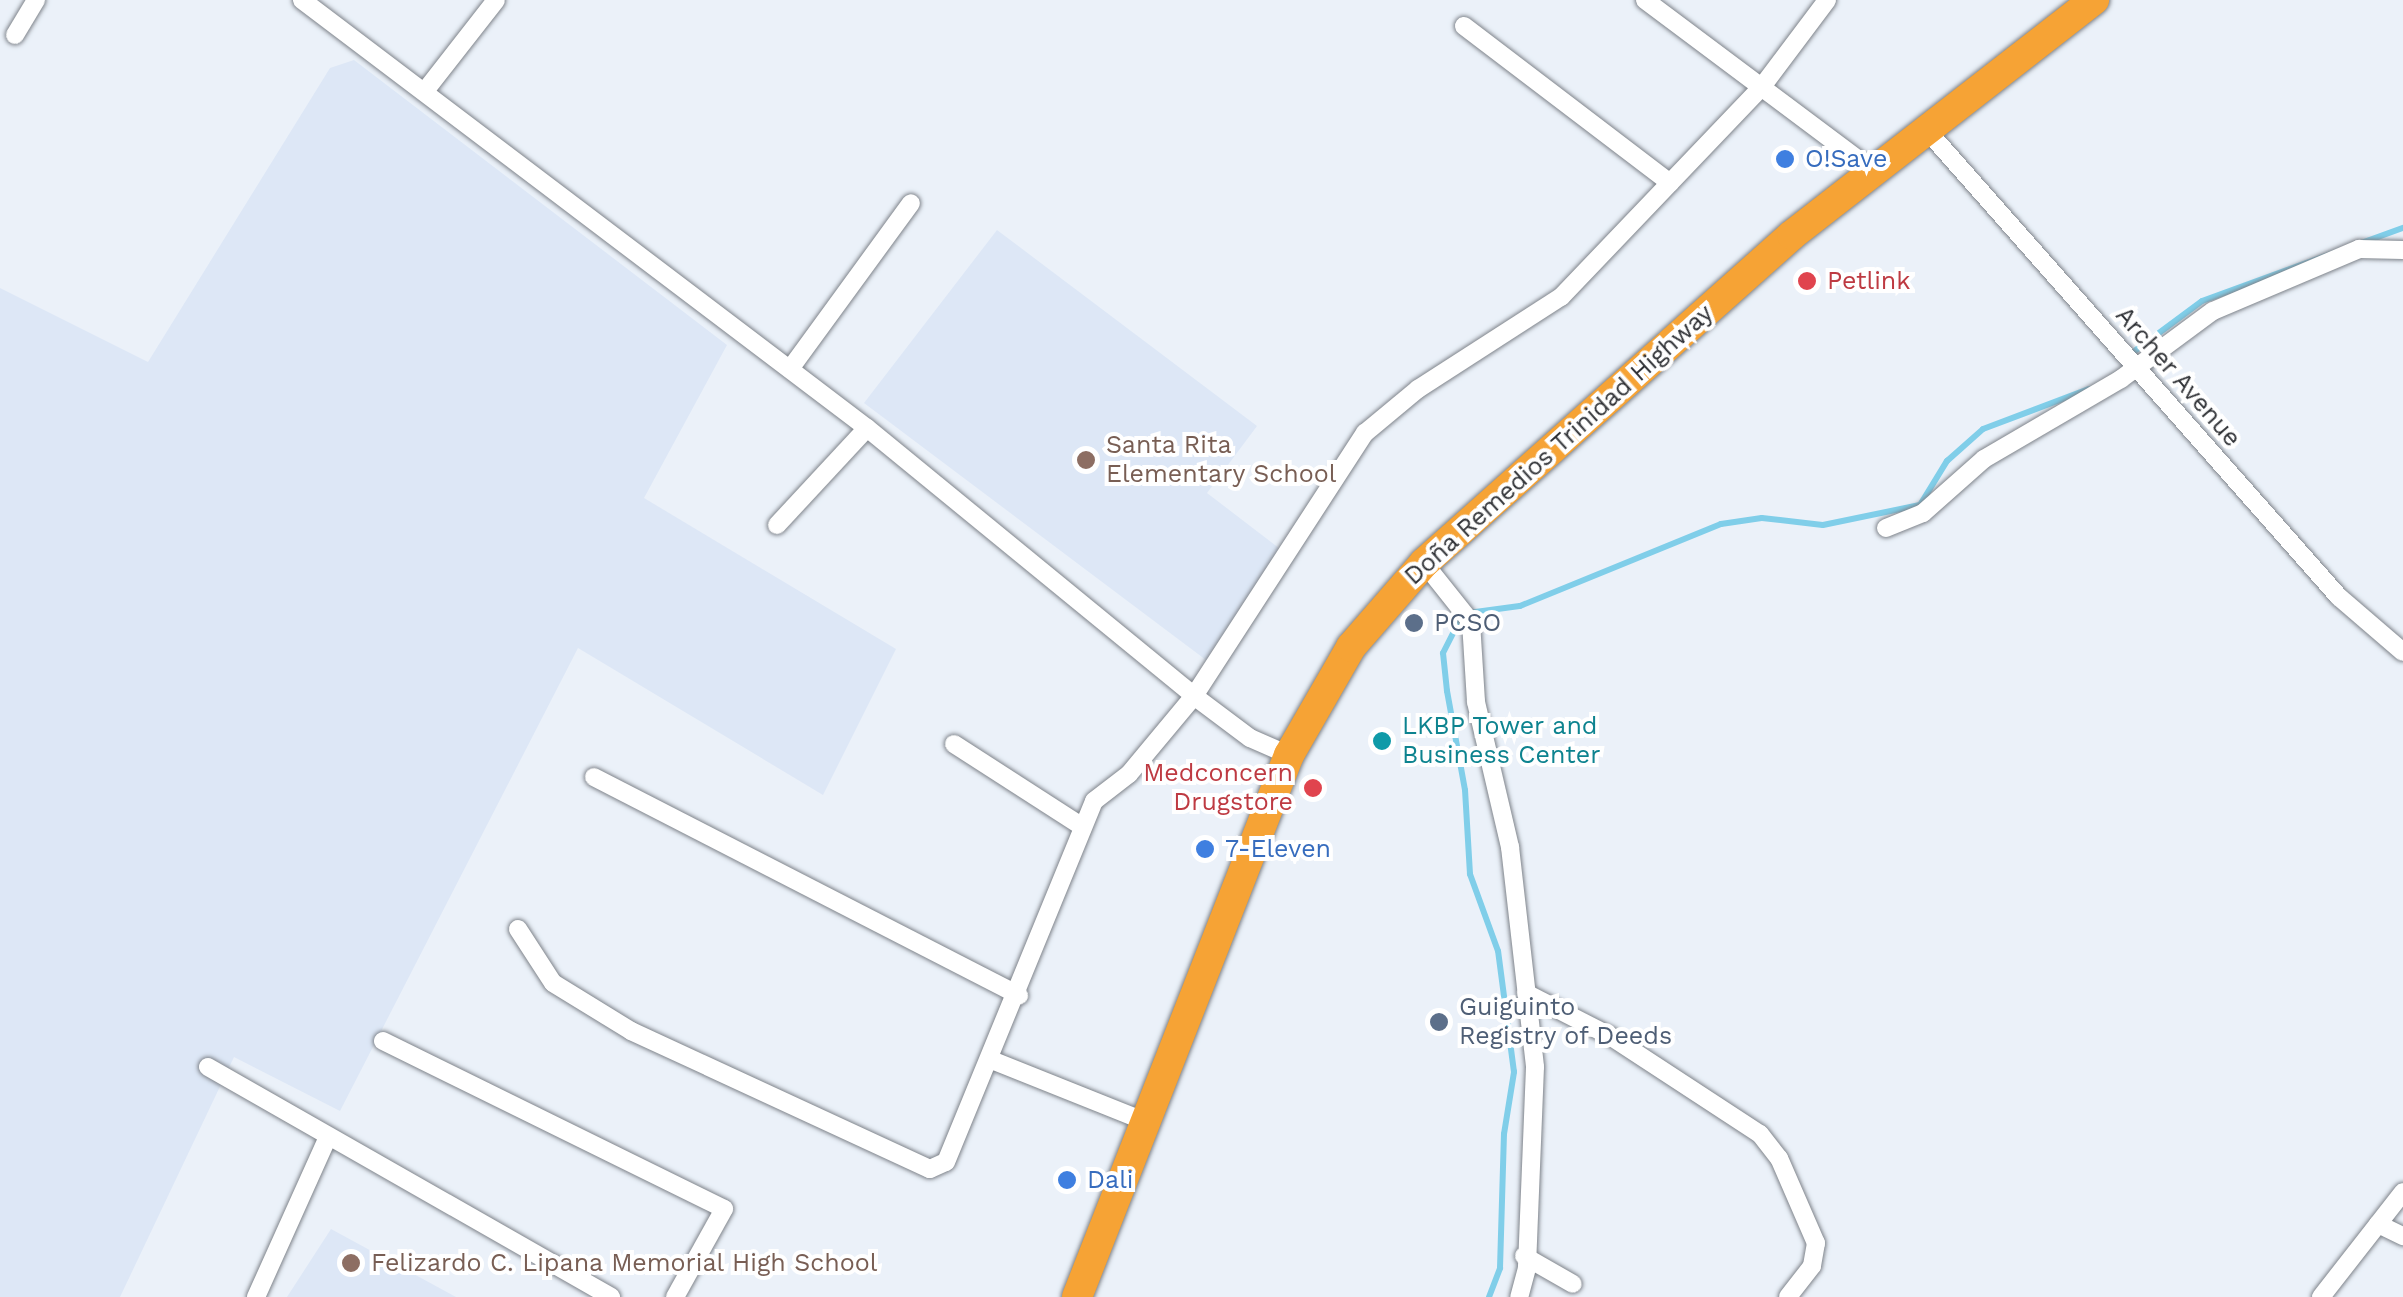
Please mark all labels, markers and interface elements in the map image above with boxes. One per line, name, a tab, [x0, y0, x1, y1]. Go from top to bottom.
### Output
place label: O!Save	[1805, 144, 1887, 174]
marker: O!Save	[1774, 148, 1796, 170]
place label: Petlink	[1827, 266, 1910, 296]
marker: Petlink	[1796, 270, 1818, 292]
street label: Doña Remedios Trinidad Highway	[1398, 298, 1720, 592]
street label: Archer Avenue	[2109, 300, 2247, 454]
place label: Santa Rita Elementary School	[1106, 431, 1337, 490]
marker: Santa Rita Elementary School	[1075, 449, 1097, 471]
place label: PCSO	[1434, 608, 1501, 638]
marker: PCSO	[1403, 612, 1425, 634]
place label: LKBP Tower and Business Center	[1402, 712, 1600, 771]
marker: LKBP Tower and Business Center	[1371, 730, 1393, 752]
place label: Medconcern Drugstore	[1143, 759, 1293, 818]
marker: Medconcern Drugstore	[1302, 777, 1324, 799]
place label: 7-Eleven	[1225, 834, 1331, 864]
marker: 7-Eleven	[1194, 838, 1216, 860]
place label: Guiguinto Registry of Deeds	[1459, 993, 1674, 1052]
marker: Guiguinto Registry of Deeds	[1428, 1011, 1450, 1033]
place label: Dali	[1087, 1165, 1133, 1195]
marker: Dali	[1056, 1169, 1078, 1191]
place label: Felizardo C. Lipana Memorial High School	[371, 1248, 879, 1278]
marker: Felizardo C. Lipana Memorial High School	[340, 1252, 362, 1274]

